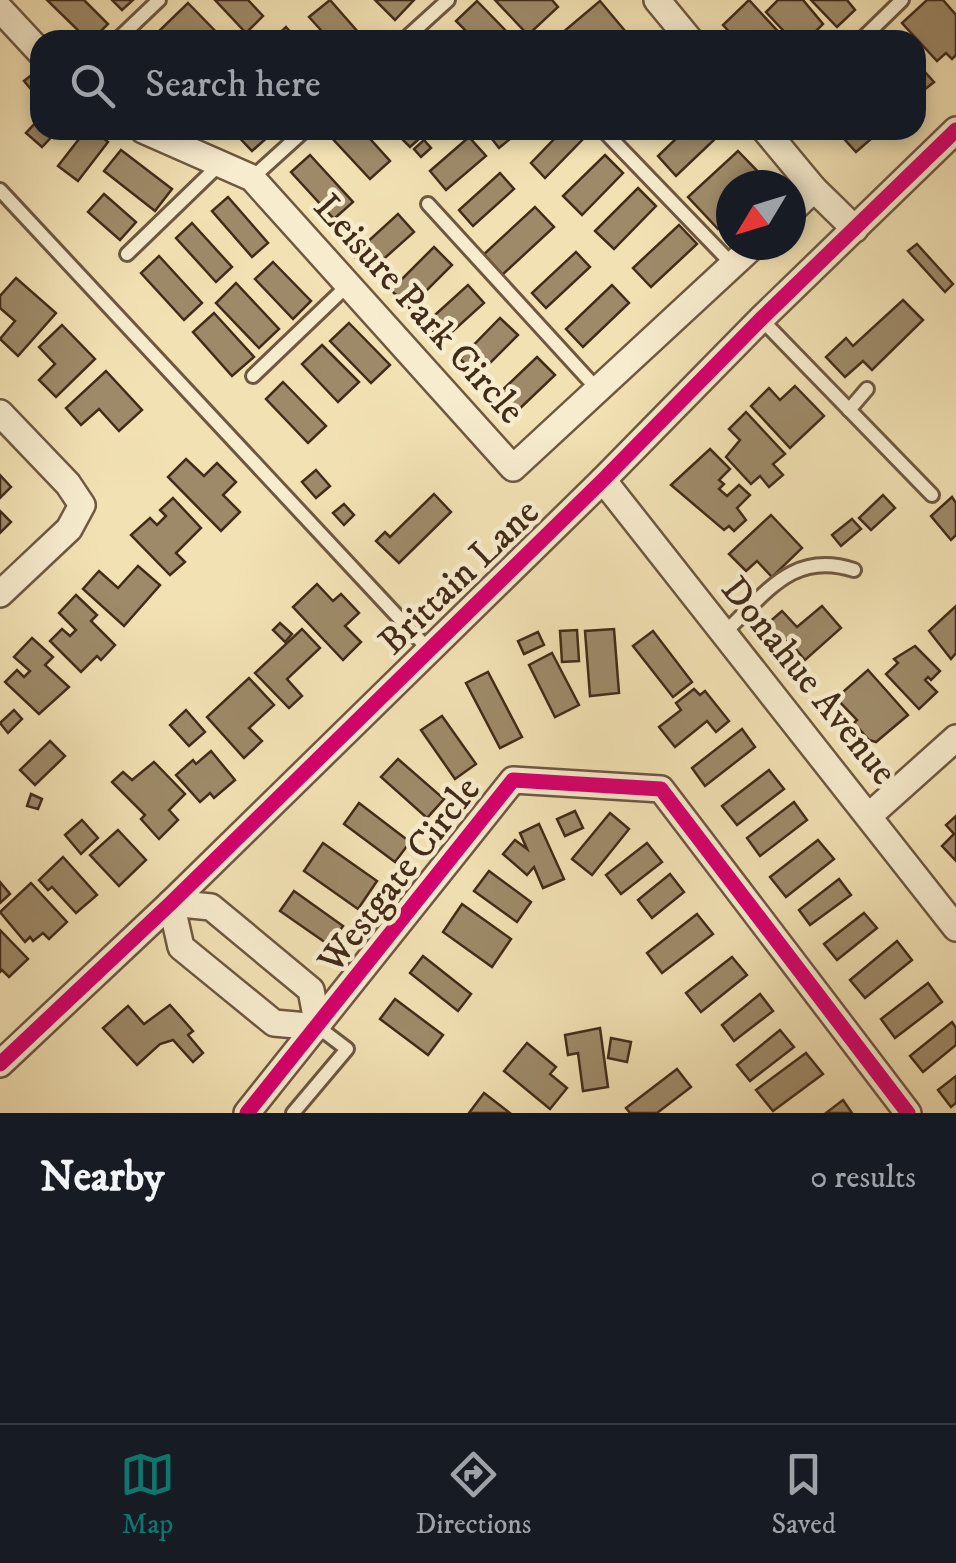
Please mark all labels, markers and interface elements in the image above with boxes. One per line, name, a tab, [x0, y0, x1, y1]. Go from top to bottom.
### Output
search box	[30, 30, 926, 140]
icon: search	[65, 58, 120, 113]
text: Search here	[145, 61, 321, 109]
north arrow	[716, 170, 806, 260]
street label: Leisure Park Circle	[303, 184, 535, 434]
street label: Brittain Lane	[369, 489, 550, 666]
street label: Donahue Avenue	[710, 567, 907, 795]
street label: Westgate Circle	[307, 767, 491, 984]
text: Nearby	[40, 1152, 164, 1204]
text: 0 results	[810, 1158, 916, 1198]
tab: Map	[120, 1447, 175, 1542]
tab: Directions	[415, 1447, 531, 1542]
tab: Saved	[772, 1447, 836, 1542]

